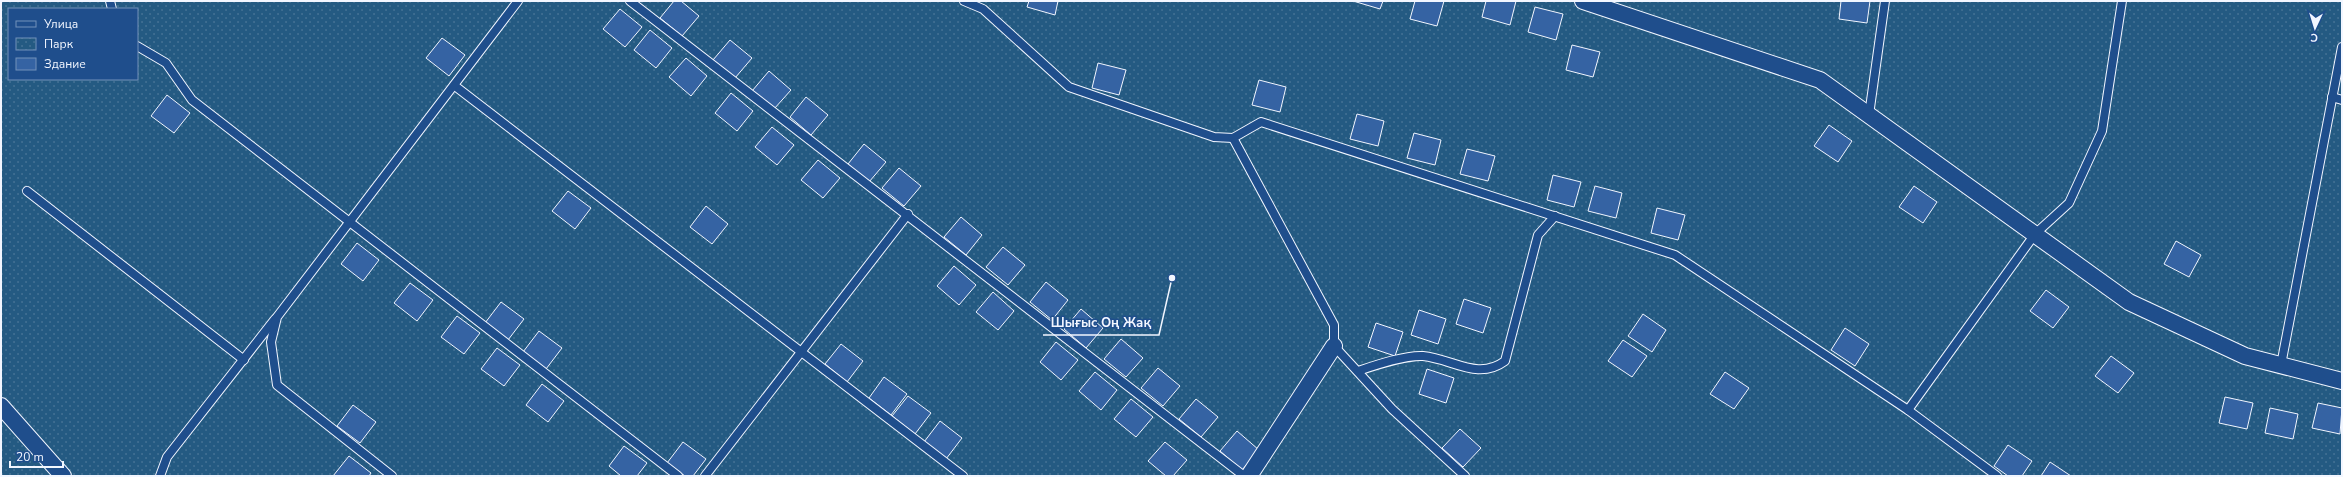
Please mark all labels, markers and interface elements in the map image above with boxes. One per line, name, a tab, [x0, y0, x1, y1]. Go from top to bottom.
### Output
legend	[8, 8, 138, 80]
north arrow	[2295, 8, 2335, 48]
text: Улица	[43, 16, 78, 32]
text: С	[2310, 30, 2319, 45]
text: Парк	[44, 36, 74, 52]
text: Здание	[44, 56, 86, 72]
callout: Шығыс Оң Жақ	[1043, 310, 1159, 335]
text: Шығыс Оң Жақ	[1051, 314, 1151, 332]
scale bar	[10, 443, 63, 469]
text: 20 m	[16, 449, 44, 465]

